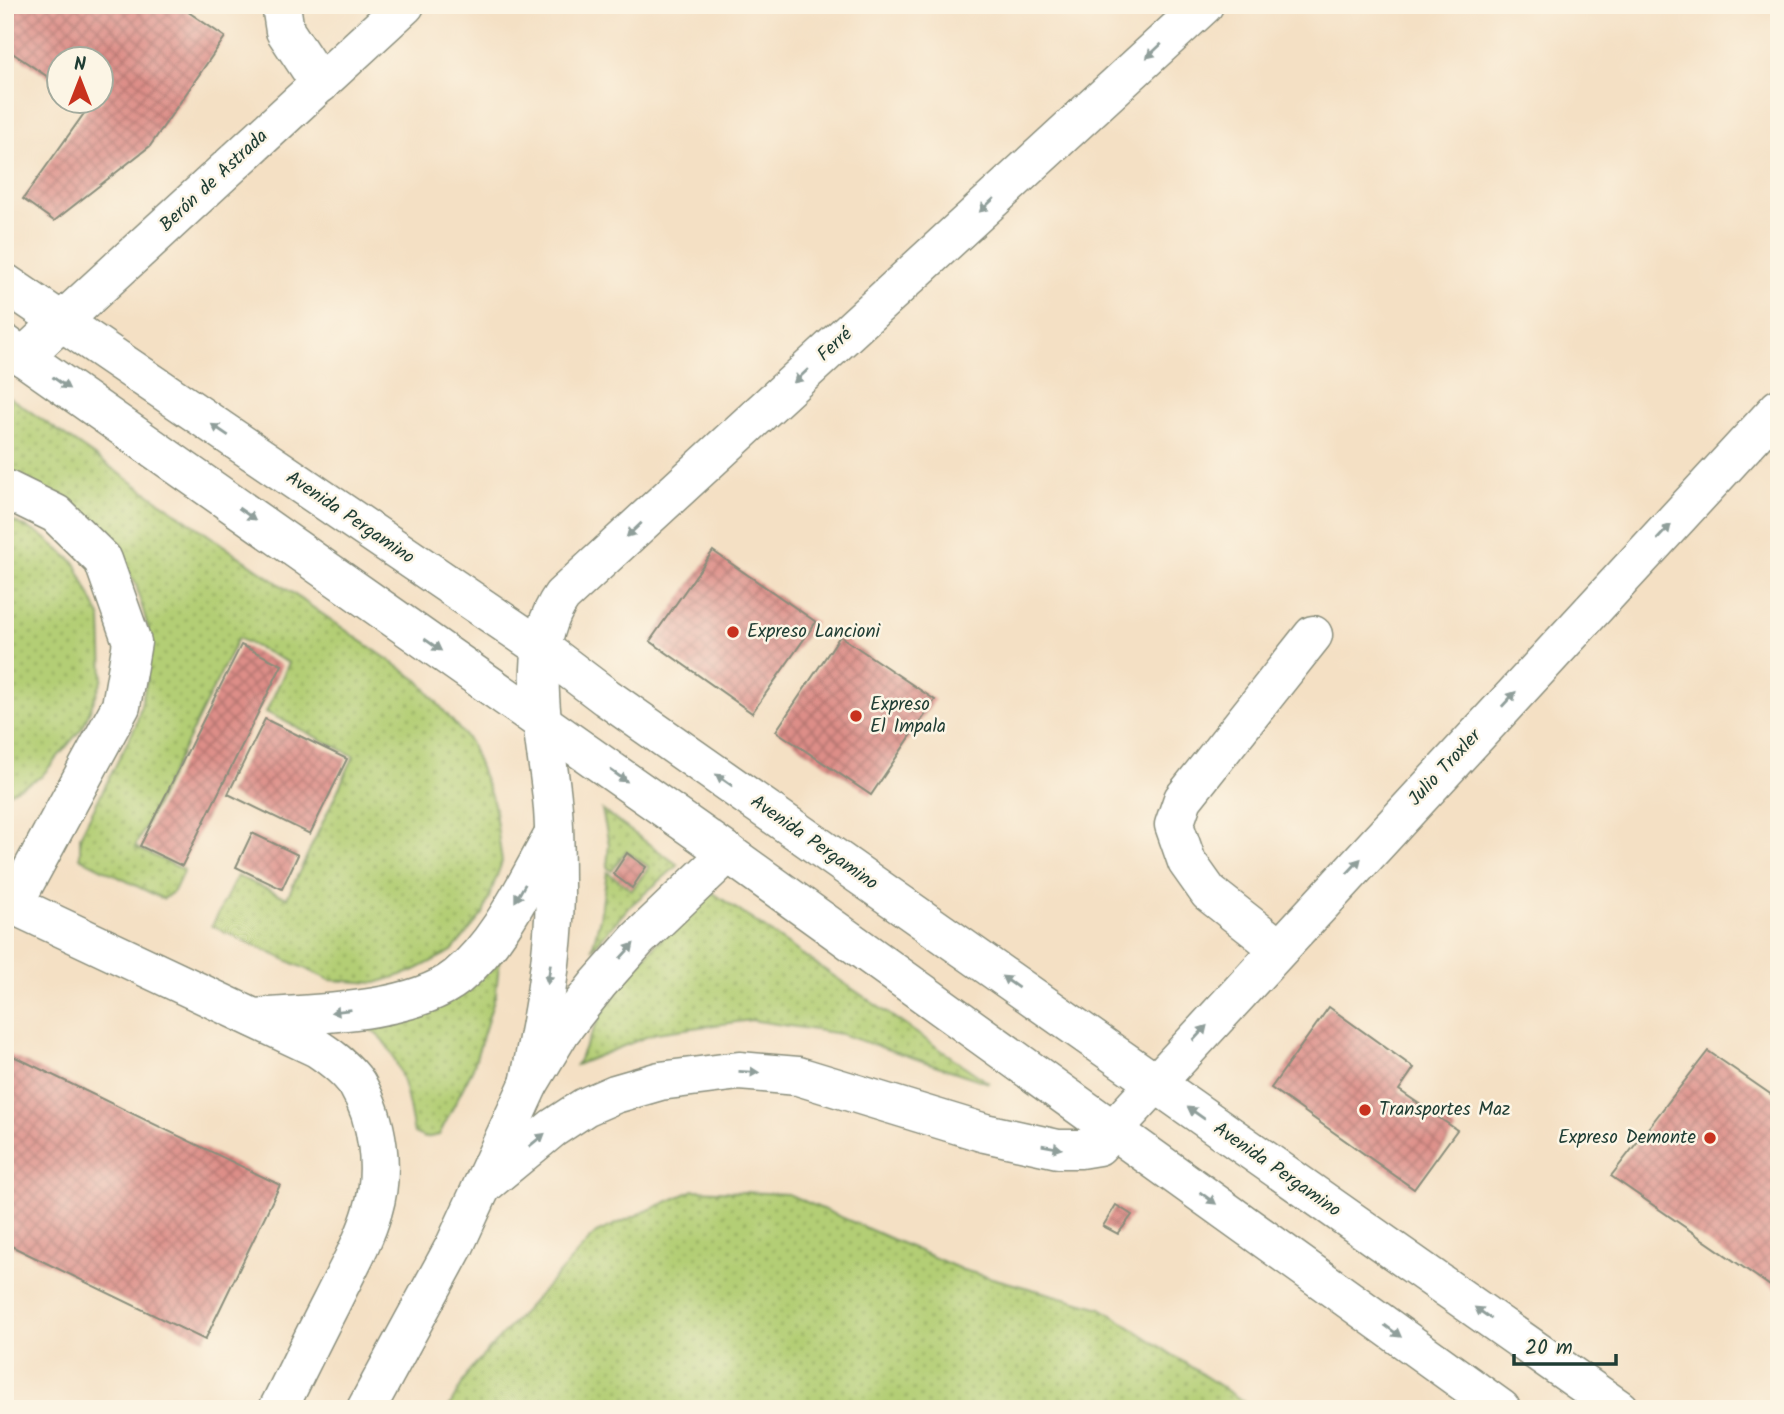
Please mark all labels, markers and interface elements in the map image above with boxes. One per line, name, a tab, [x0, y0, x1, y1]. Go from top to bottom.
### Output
one-way arrow	[1146, 43, 1163, 59]
north arrow	[46, 46, 116, 116]
text: N	[74, 50, 86, 80]
street label: Berón de Astrada	[153, 122, 275, 240]
one-way arrow	[979, 197, 996, 213]
street label: Ferré	[810, 320, 860, 369]
one-way arrow	[792, 368, 810, 384]
one-way arrow	[52, 376, 70, 390]
one-way arrow	[211, 423, 229, 437]
street label: Avenida Pergamino	[279, 464, 421, 572]
one-way arrow	[238, 507, 256, 521]
one-way arrow	[625, 522, 643, 538]
one-way arrow	[1655, 524, 1671, 541]
place label: Expreso Lancioni	[747, 617, 882, 647]
marker: Expreso Lancioni	[725, 624, 741, 640]
one-way arrow	[424, 638, 442, 652]
place label: Expreso El Impala	[870, 690, 946, 742]
one-way arrow	[1501, 690, 1517, 708]
marker: Expreso El Impala	[848, 708, 864, 724]
street label: Julio Troxler	[1401, 721, 1490, 813]
one-way arrow	[610, 769, 628, 783]
one-way arrow	[715, 773, 733, 787]
street label: Avenida Pergamino	[744, 788, 884, 898]
one-way arrow	[1346, 858, 1362, 875]
one-way arrow	[514, 884, 526, 903]
one-way arrow	[619, 942, 635, 960]
one-way arrow	[543, 963, 554, 985]
one-way arrow	[1001, 975, 1019, 989]
one-way arrow	[330, 1005, 352, 1016]
one-way arrow	[1192, 1024, 1208, 1042]
one-way arrow	[739, 1067, 761, 1078]
place label: Transportes Maz	[1379, 1095, 1510, 1125]
marker: Transportes Maz	[1357, 1102, 1373, 1118]
one-way arrow	[1187, 1106, 1205, 1120]
street label: Avenida Pergamino	[1207, 1115, 1347, 1225]
place label: Expreso Demonte	[1558, 1123, 1696, 1153]
marker: Expreso Demonte	[1702, 1130, 1718, 1146]
one-way arrow	[529, 1133, 546, 1148]
one-way arrow	[1041, 1142, 1063, 1153]
one-way arrow	[1199, 1191, 1217, 1205]
one-way arrow	[1473, 1307, 1492, 1320]
scale bar	[1514, 1323, 1616, 1367]
one-way arrow	[1384, 1324, 1402, 1338]
text: 20 m	[1525, 1332, 1573, 1365]

